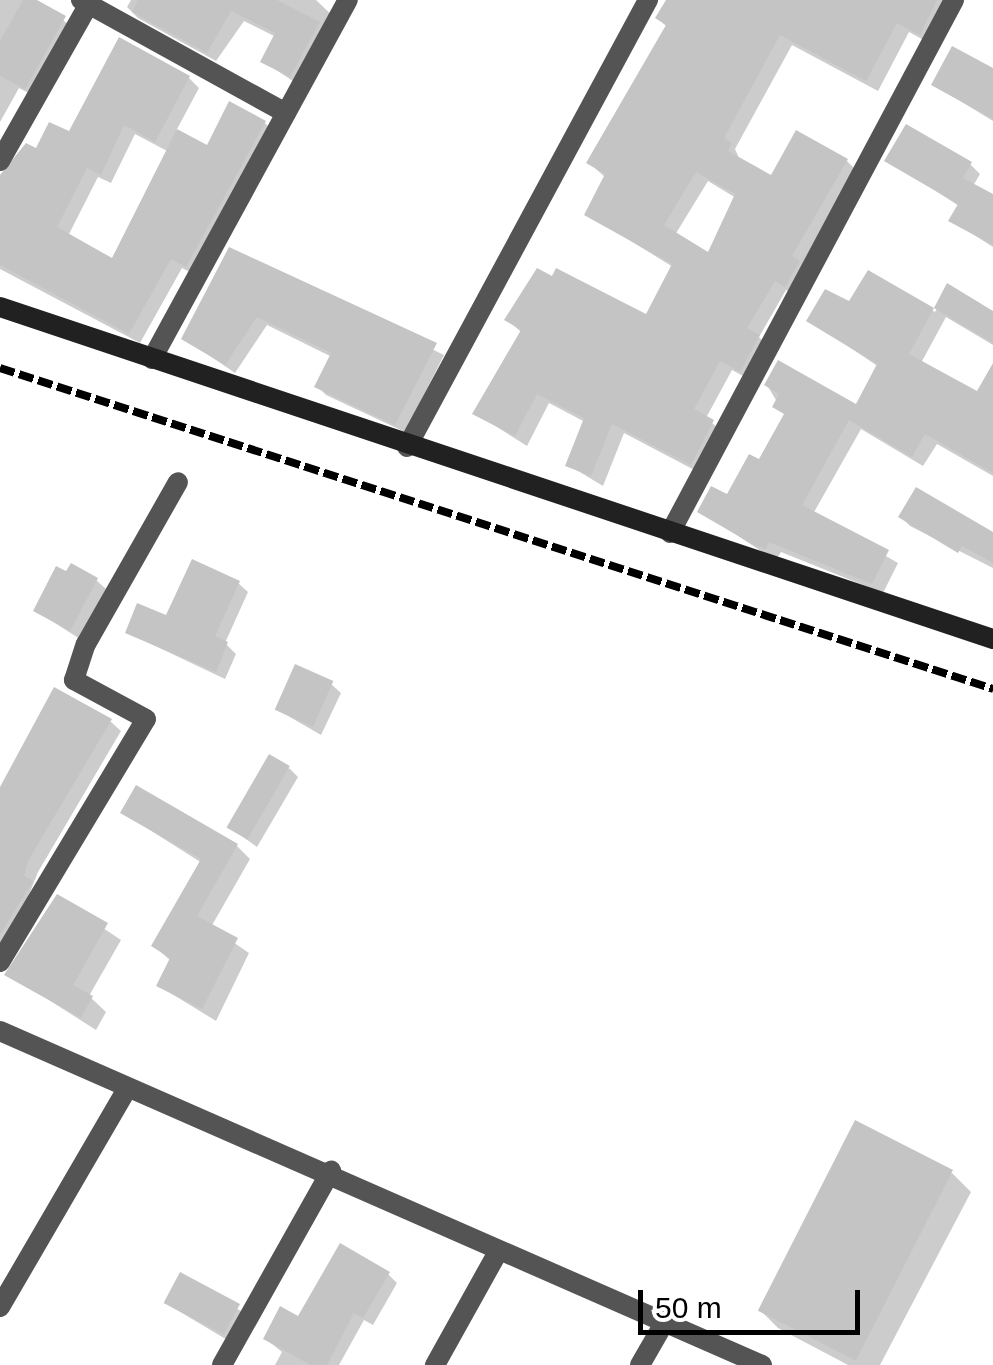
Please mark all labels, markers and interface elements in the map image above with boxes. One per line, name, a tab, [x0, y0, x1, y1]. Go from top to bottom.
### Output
scale bar	[643, 1270, 866, 1332]
text: 50 m	[655, 1291, 722, 1324]

